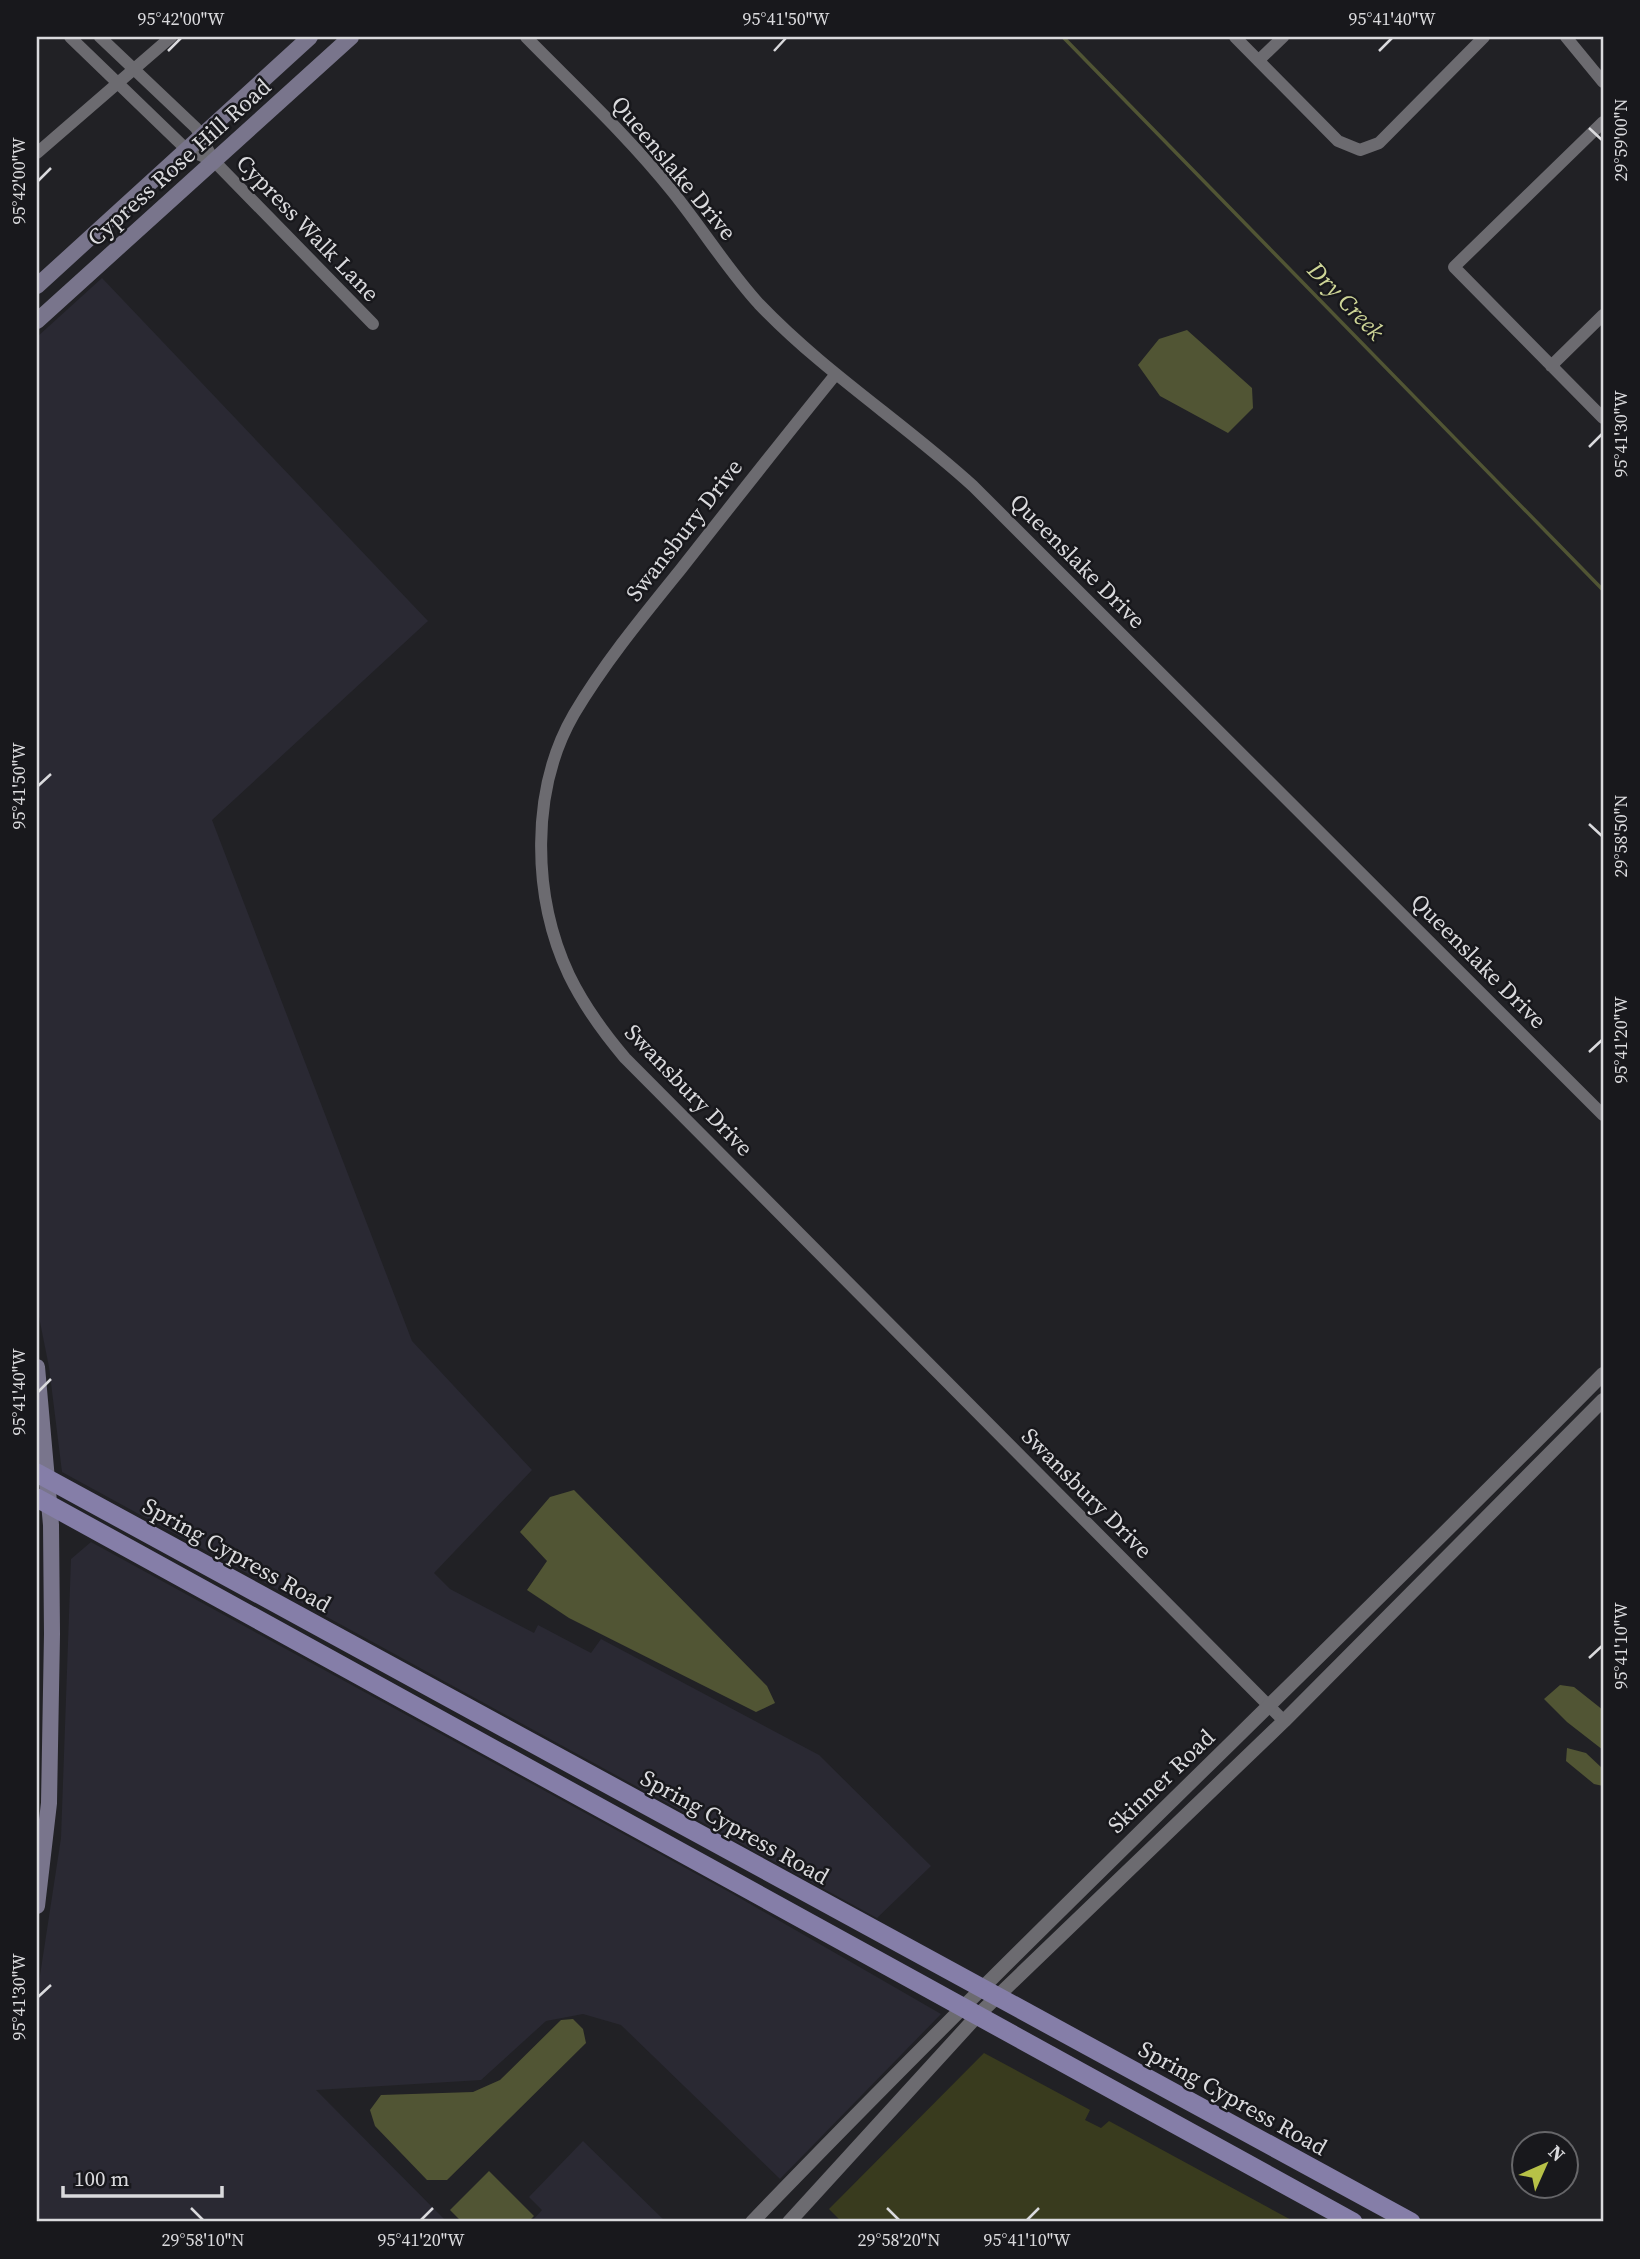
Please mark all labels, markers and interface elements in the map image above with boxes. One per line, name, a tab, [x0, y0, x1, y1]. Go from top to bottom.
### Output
text: 95°42'00"W	[138, 6, 225, 31]
text: 95°41'50"W	[743, 6, 830, 31]
text: 95°41'40"W	[1349, 6, 1436, 31]
street label: Cypress Rose Hill Road	[80, 71, 278, 253]
street label: Queenslake Drive	[604, 89, 744, 247]
text: 29°59'00"N	[1608, 99, 1633, 181]
text: 95°42'00"W	[6, 137, 31, 224]
street label: Cypress Walk Lane	[229, 147, 387, 309]
water label: Dry Creek	[1300, 253, 1393, 348]
text: 95°41'30"W	[1608, 390, 1633, 477]
street label: Swansbury Drive	[618, 452, 750, 608]
street label: Queenslake Drive	[1003, 486, 1153, 636]
text: 95°41'50"W	[6, 742, 31, 829]
text: 29°58'50"N	[1608, 795, 1633, 877]
street label: Queenslake Drive	[1404, 886, 1554, 1036]
text: 95°41'20"W	[1608, 996, 1633, 1083]
street label: Swansbury Drive	[617, 1017, 761, 1163]
text: 95°41'40"W	[6, 1348, 31, 1435]
street label: Swansbury Drive	[1015, 1421, 1159, 1565]
street label: Spring Cypress Road	[137, 1490, 337, 1620]
text: 95°41'10"W	[1608, 1602, 1633, 1689]
street label: Skinner Road	[1100, 1722, 1222, 1840]
street label: Spring Cypress Road	[635, 1762, 835, 1892]
text: 95°41'30"W	[6, 1953, 31, 2040]
street label: Spring Cypress Road	[1133, 2033, 1333, 2163]
north arrow	[1510, 2130, 1580, 2200]
text: N	[1543, 2139, 1571, 2167]
scale bar	[63, 2154, 222, 2198]
text: 100 m	[74, 2164, 129, 2193]
text: 29°58'10"N	[162, 2227, 244, 2252]
text: 95°41'20"W	[378, 2227, 465, 2252]
text: 29°58'20"N	[858, 2227, 940, 2252]
text: 95°41'10"W	[984, 2227, 1071, 2252]

